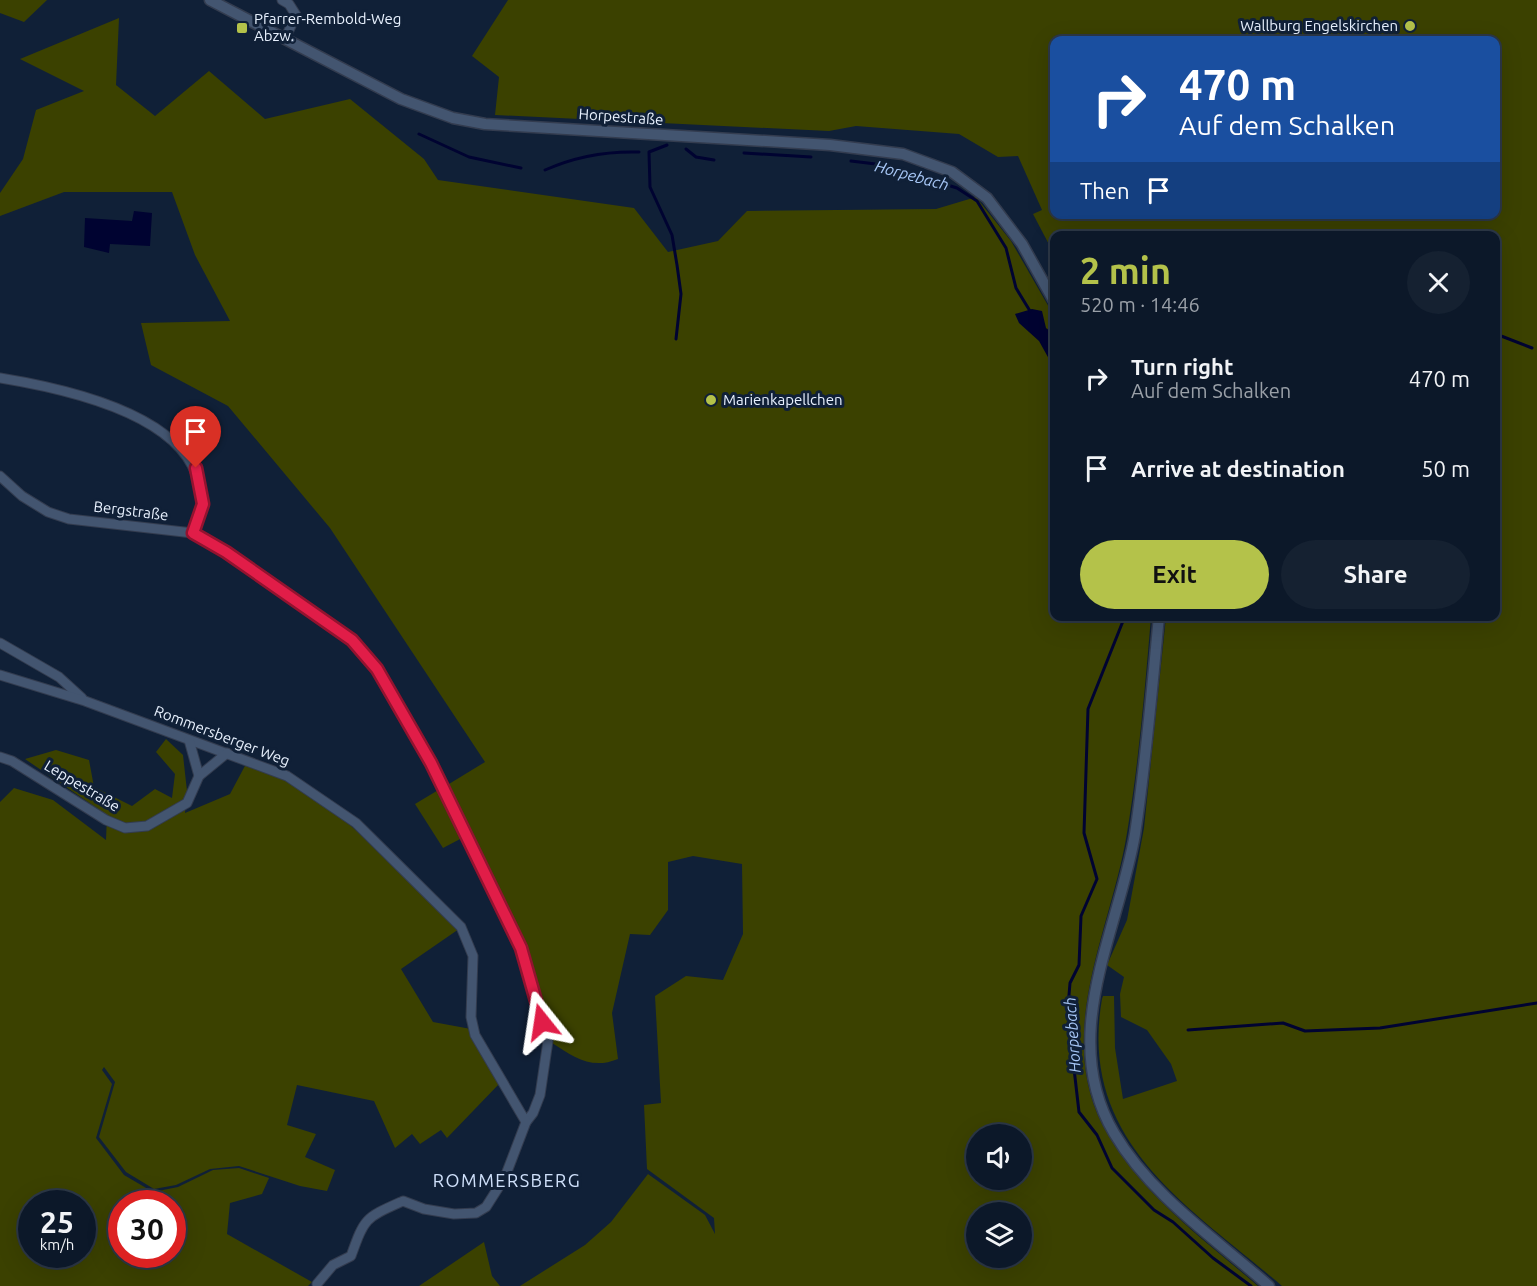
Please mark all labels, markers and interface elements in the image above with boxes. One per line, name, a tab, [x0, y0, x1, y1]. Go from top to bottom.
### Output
place label: Pfarrer-Rembold-Weg Abzw.	[254, 10, 401, 44]
place label: Wallburg Engelskirchen	[1240, 17, 1398, 34]
marker: Wallburg Engelskirchen	[1403, 19, 1417, 33]
marker: Pfarrer-Rembold-Weg Abzw.	[235, 21, 249, 35]
icon: right	[1080, 60, 1158, 138]
text: 470 m	[1179, 61, 1296, 108]
street label: Horpestraße	[578, 105, 664, 128]
text: Auf dem Schalken	[1179, 110, 1395, 140]
water label: Horpebach	[873, 156, 951, 194]
icon: arrive	[1142, 174, 1175, 207]
text: Then	[1080, 178, 1130, 203]
text: 2 min	[1080, 250, 1171, 291]
button: close	[1407, 251, 1470, 314]
text: 520 m · 14:46	[1080, 293, 1200, 316]
text: Turn right	[1131, 354, 1233, 379]
icon: right	[1080, 362, 1113, 395]
text: 470 m	[1409, 366, 1470, 391]
text: Auf dem Schalken	[1131, 379, 1291, 402]
place label: Marienkapellchen	[723, 391, 843, 408]
marker: Marienkapellchen	[704, 393, 718, 407]
pin	[170, 406, 221, 468]
icon: arrive	[179, 415, 212, 448]
icon: arrive	[1080, 452, 1113, 485]
text: Arrive at destination	[1131, 456, 1345, 481]
text: 50 m	[1421, 456, 1470, 481]
street label: Bergstraße	[93, 497, 169, 524]
button: Exit	[1080, 540, 1269, 609]
button: Share	[1281, 540, 1470, 609]
street label: Rommersberger Weg	[152, 702, 292, 769]
street label: Leppestraße	[42, 756, 123, 815]
position arrow	[510, 990, 574, 1054]
water label: Horpebach	[1060, 997, 1084, 1073]
map controls	[966, 1124, 1032, 1268]
button: sound	[966, 1124, 1032, 1190]
district label: ROMMERSBERG	[433, 1170, 581, 1190]
speed limit sign: 30	[108, 1190, 186, 1268]
button: layers	[966, 1202, 1032, 1268]
text: 25	[40, 1205, 74, 1239]
text: km/h	[40, 1236, 74, 1253]

